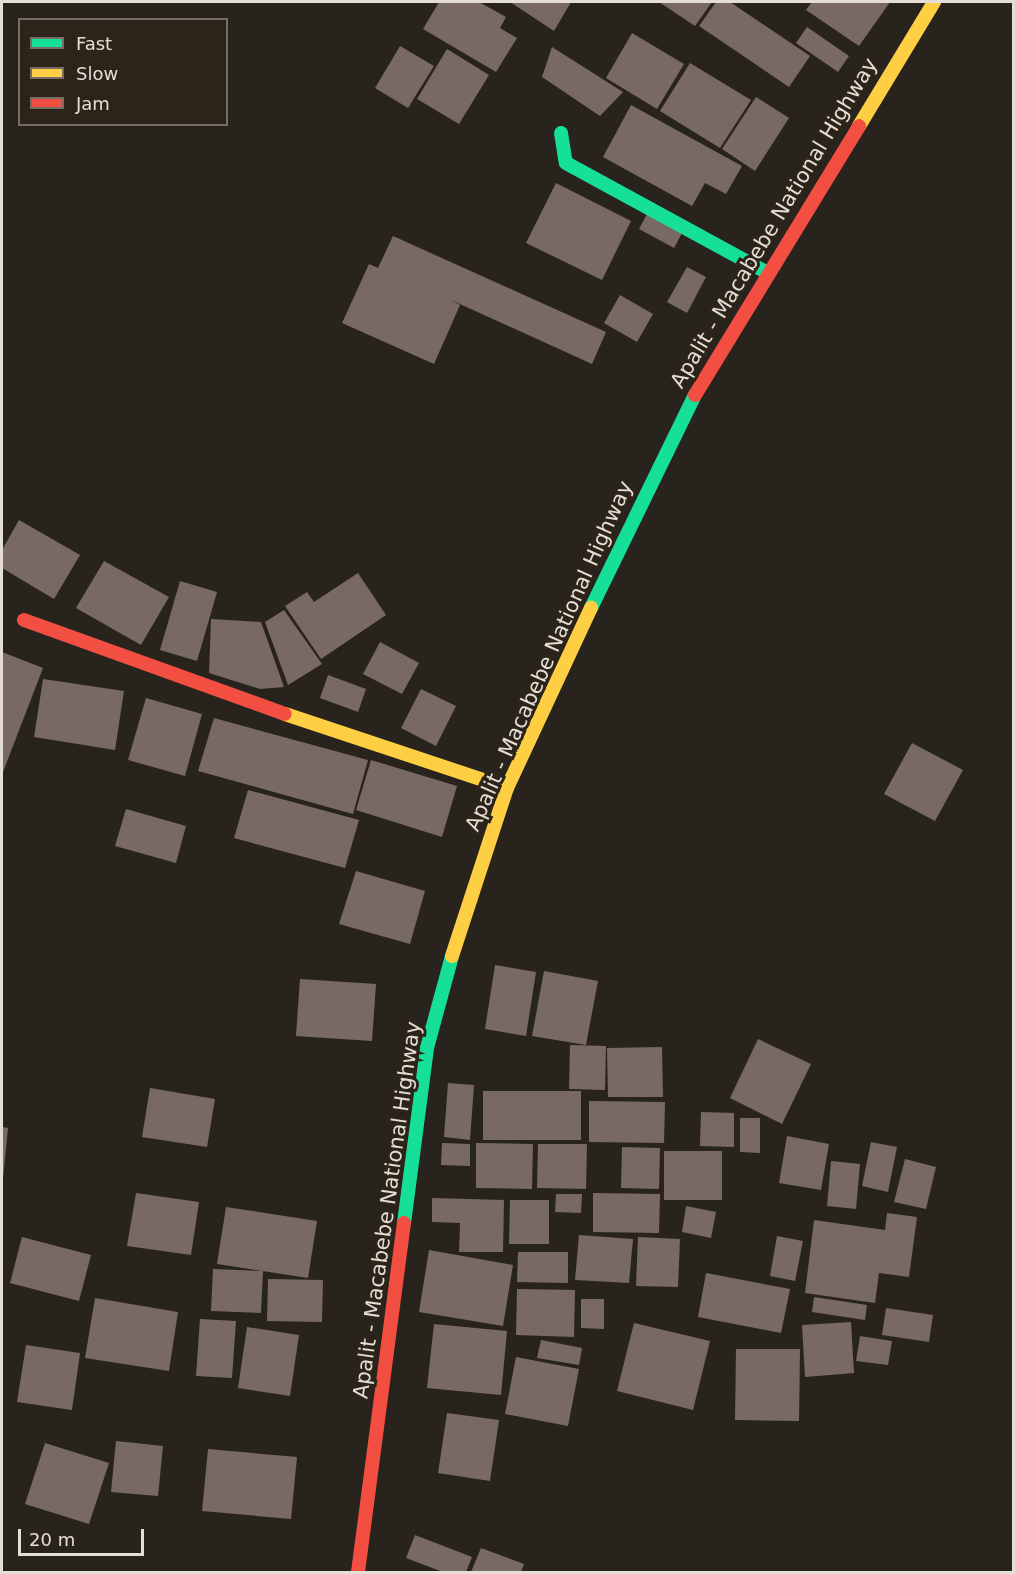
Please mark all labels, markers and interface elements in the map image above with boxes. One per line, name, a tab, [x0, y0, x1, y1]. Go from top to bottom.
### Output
legend	[18, 18, 228, 126]
text: Fast	[76, 33, 112, 54]
street label: Apalit - Macabebe National Highway	[665, 53, 883, 393]
text: Slow	[76, 63, 118, 84]
text: Jam	[76, 93, 110, 114]
street label: Apalit - Macabebe National Highway	[460, 477, 638, 835]
street label: Apalit - Macabebe National Highway	[348, 1020, 426, 1400]
scale bar	[21, 1517, 147, 1555]
text: 20 m	[29, 1529, 75, 1550]

